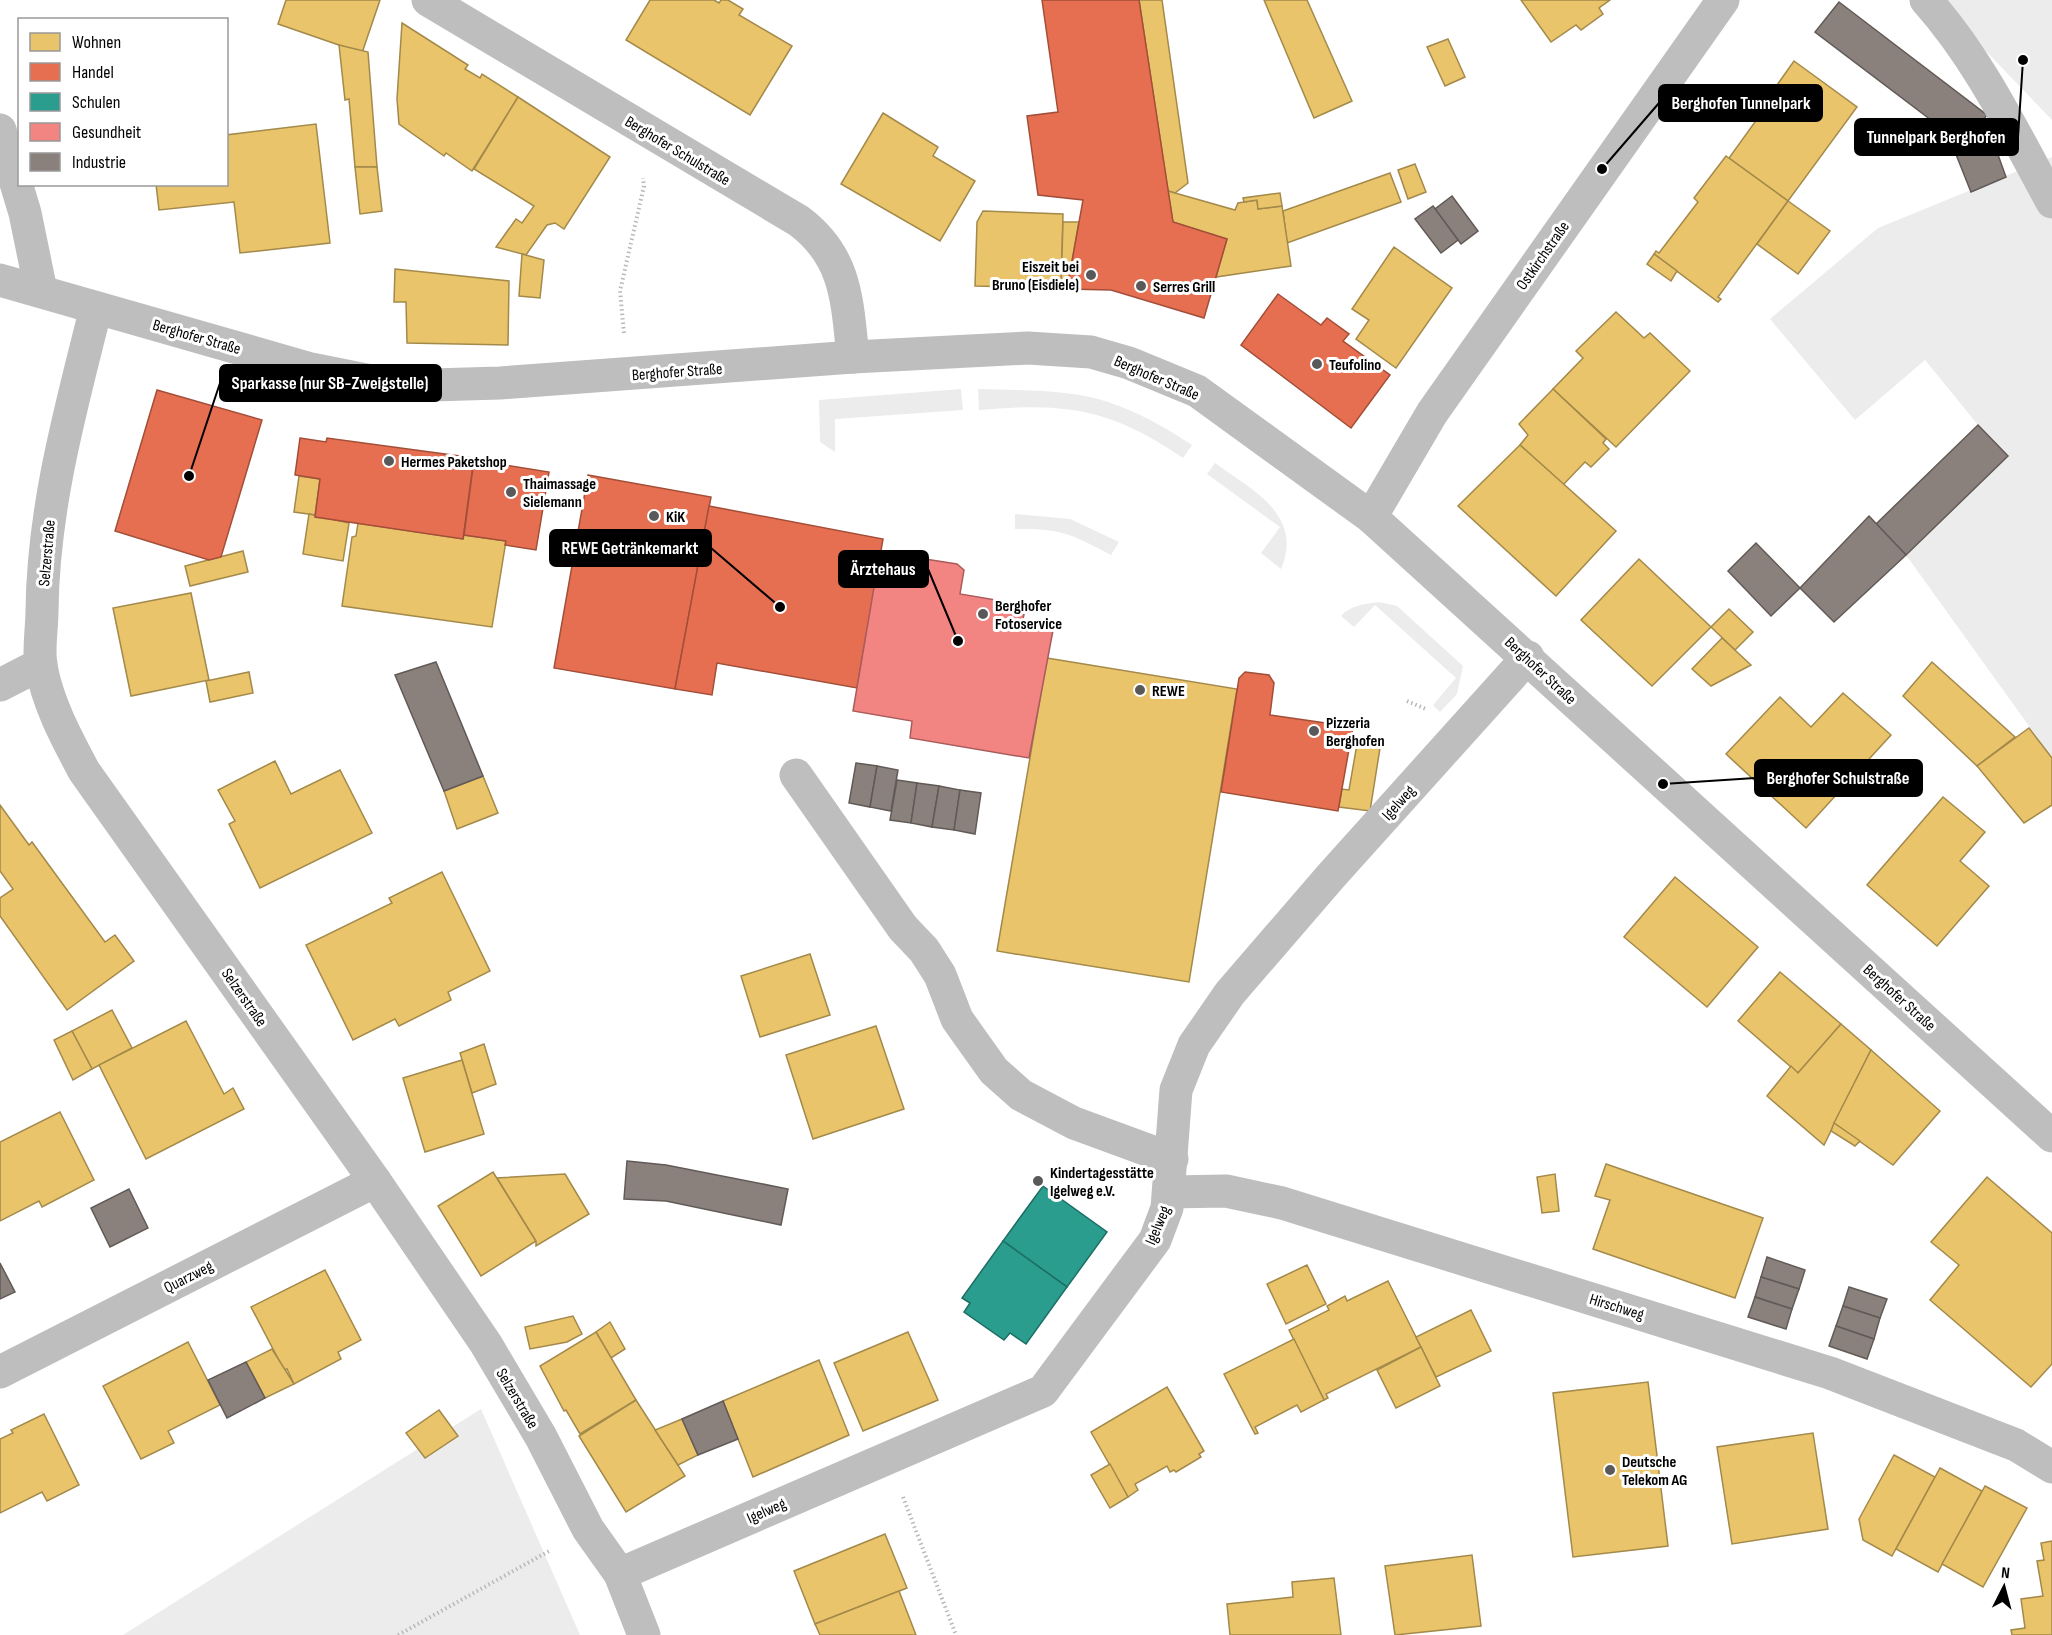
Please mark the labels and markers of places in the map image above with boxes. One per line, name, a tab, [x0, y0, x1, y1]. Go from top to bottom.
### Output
callout: Berghofen Tunnelpark	[1659, 85, 1822, 121]
callout: Tunnelpark Berghofen	[1855, 119, 2018, 155]
place label: Eiszeit bei Bruno (Eisdiele)	[992, 258, 1079, 295]
marker: Eiszeit bei Bruno (Eisdiele)	[1084, 268, 1098, 282]
place label: Serres Grill	[1153, 278, 1215, 297]
marker: Serres Grill	[1134, 279, 1148, 293]
place label: Teufolino	[1329, 356, 1381, 375]
marker: Teufolino	[1310, 357, 1324, 371]
callout: Sparkasse (nur SB-Zweigstelle)	[220, 365, 441, 401]
place label: Hermes Paketshop	[401, 453, 507, 472]
marker: Hermes Paketshop	[382, 454, 396, 468]
place label: Thaimassage Sielemann	[523, 475, 596, 512]
marker: Thaimassage Sielemann	[504, 485, 518, 499]
place label: KiK	[666, 508, 685, 527]
marker: KiK	[647, 509, 661, 523]
callout: REWE Getränkemarkt	[550, 530, 711, 566]
callout: Ärztehaus	[839, 551, 928, 587]
place label: Berghofer Fotoservice	[995, 597, 1062, 634]
marker: Berghofer Fotoservice	[976, 607, 990, 621]
place label: REWE	[1152, 682, 1185, 701]
marker: REWE	[1133, 683, 1147, 697]
place label: Pizzeria Berghofen	[1326, 714, 1385, 751]
marker: Pizzeria Berghofen	[1307, 724, 1321, 738]
callout: Berghofer Schulstraße	[1755, 760, 1922, 796]
place label: Kindertagesstätte Igelweg e.V.	[1050, 1164, 1154, 1201]
marker: Kindertagesstätte Igelweg e.V.	[1031, 1174, 1045, 1188]
place label: Deutsche Telekom AG	[1622, 1453, 1687, 1490]
marker: Deutsche Telekom AG	[1603, 1463, 1617, 1477]

